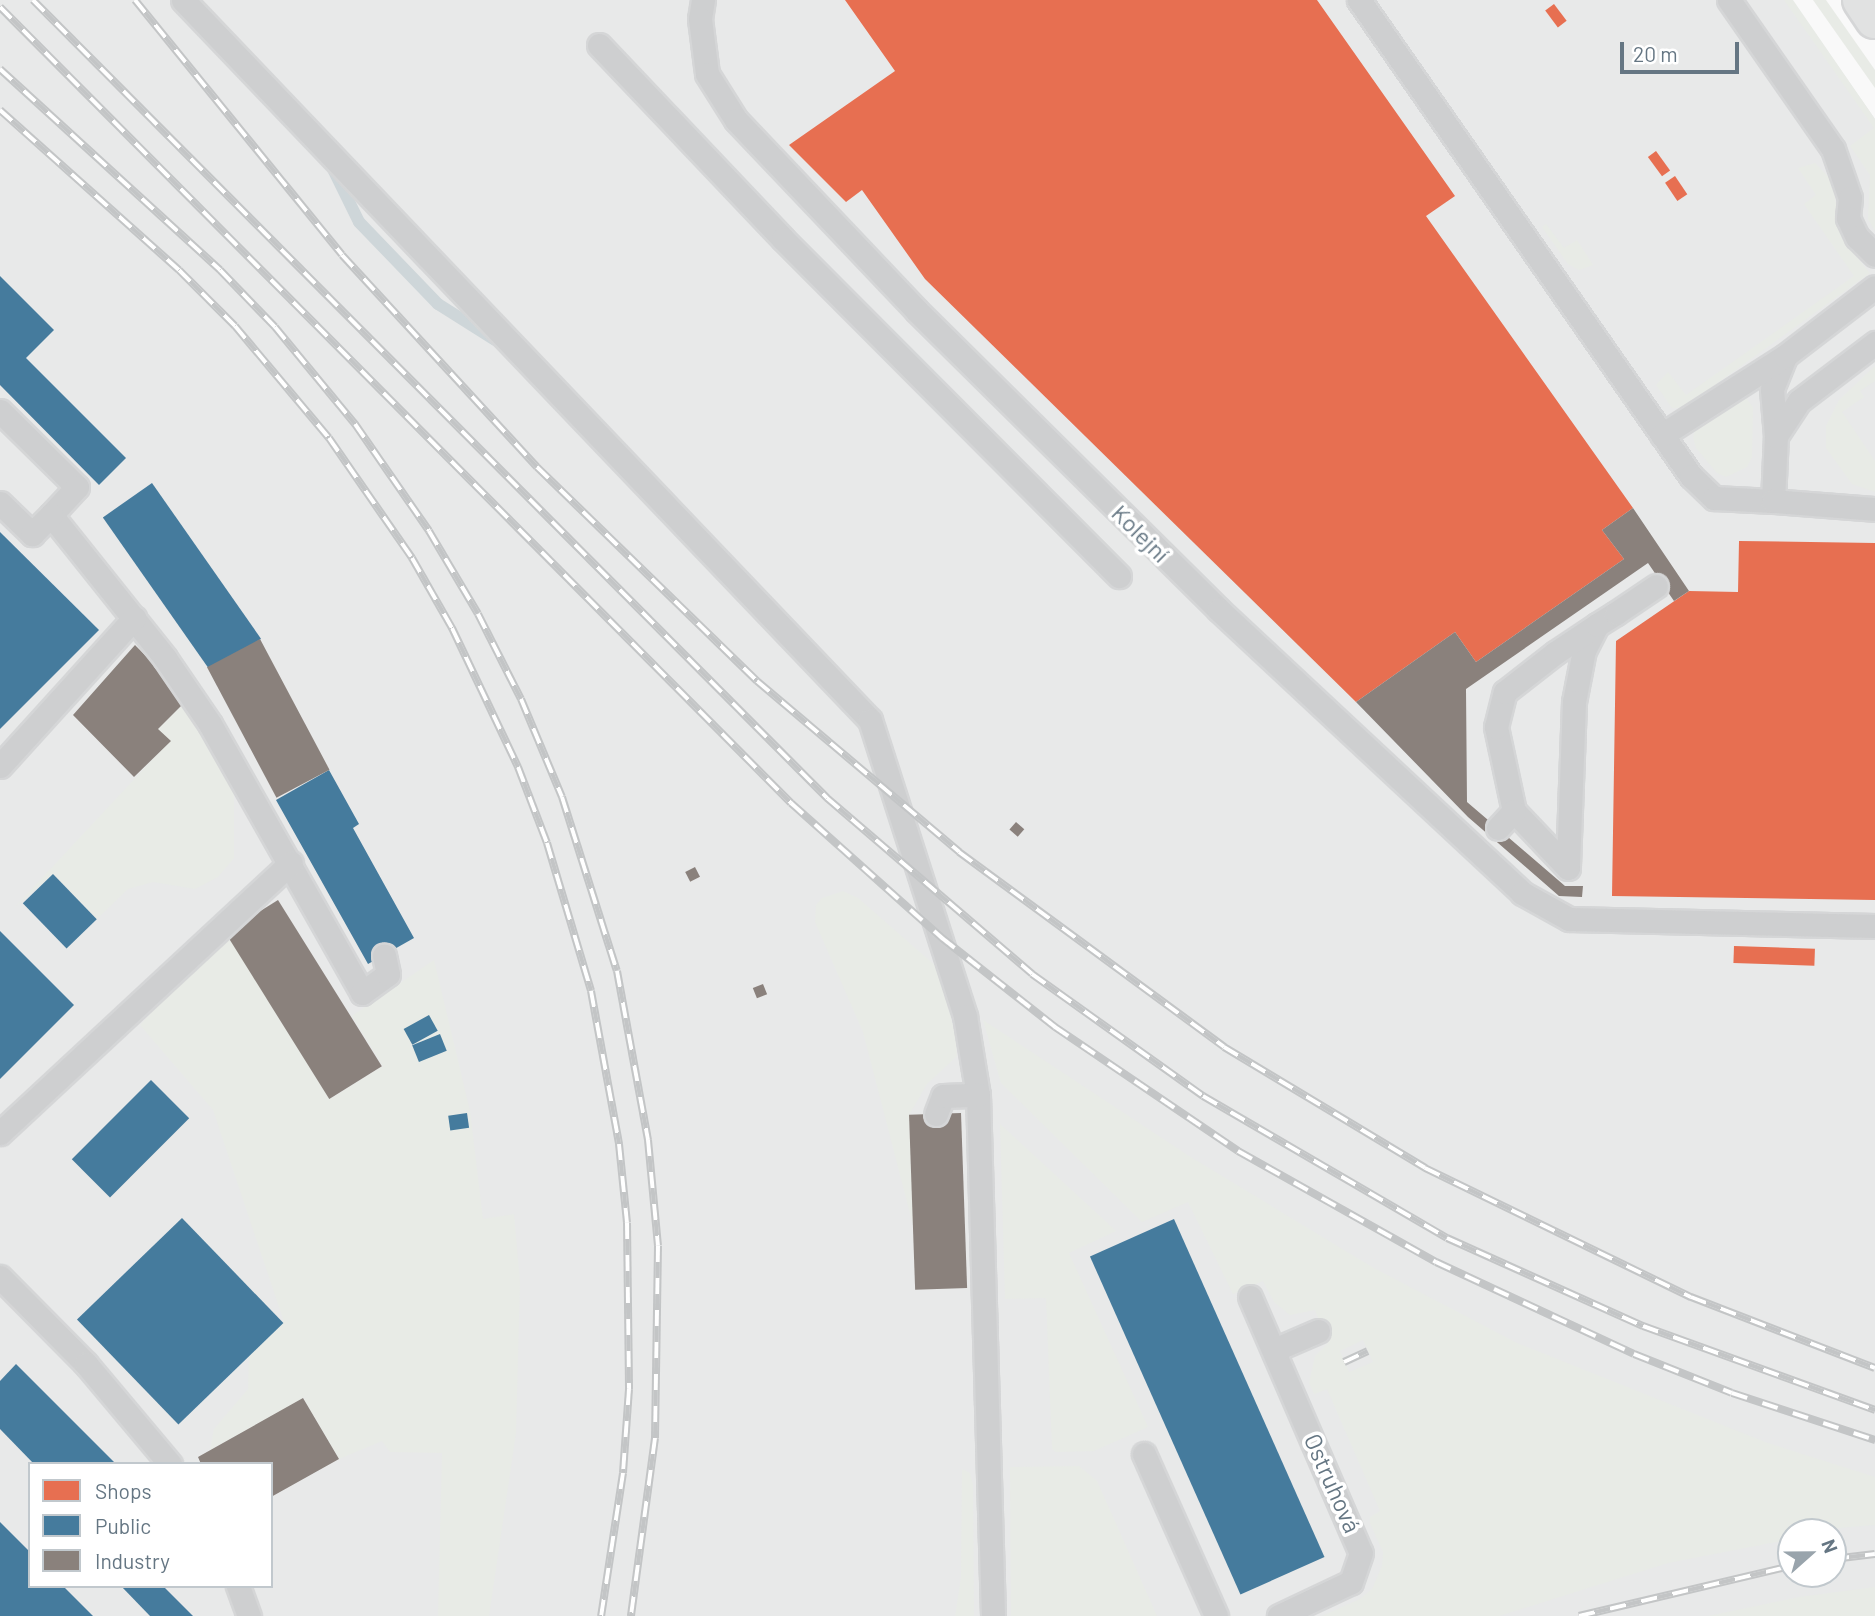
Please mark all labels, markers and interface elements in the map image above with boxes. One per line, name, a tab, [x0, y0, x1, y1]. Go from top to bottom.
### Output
scale bar	[1623, 28, 1742, 72]
text: 20 m	[1633, 41, 1678, 66]
street label: Kolejní	[1106, 498, 1176, 568]
street label: Ostruhová	[1298, 1429, 1368, 1537]
legend	[28, 1462, 273, 1588]
text: Shops	[95, 1478, 152, 1503]
text: Public	[95, 1513, 151, 1538]
north arrow	[1777, 1518, 1847, 1588]
text: N	[1817, 1536, 1843, 1556]
text: Industry	[95, 1548, 170, 1573]

